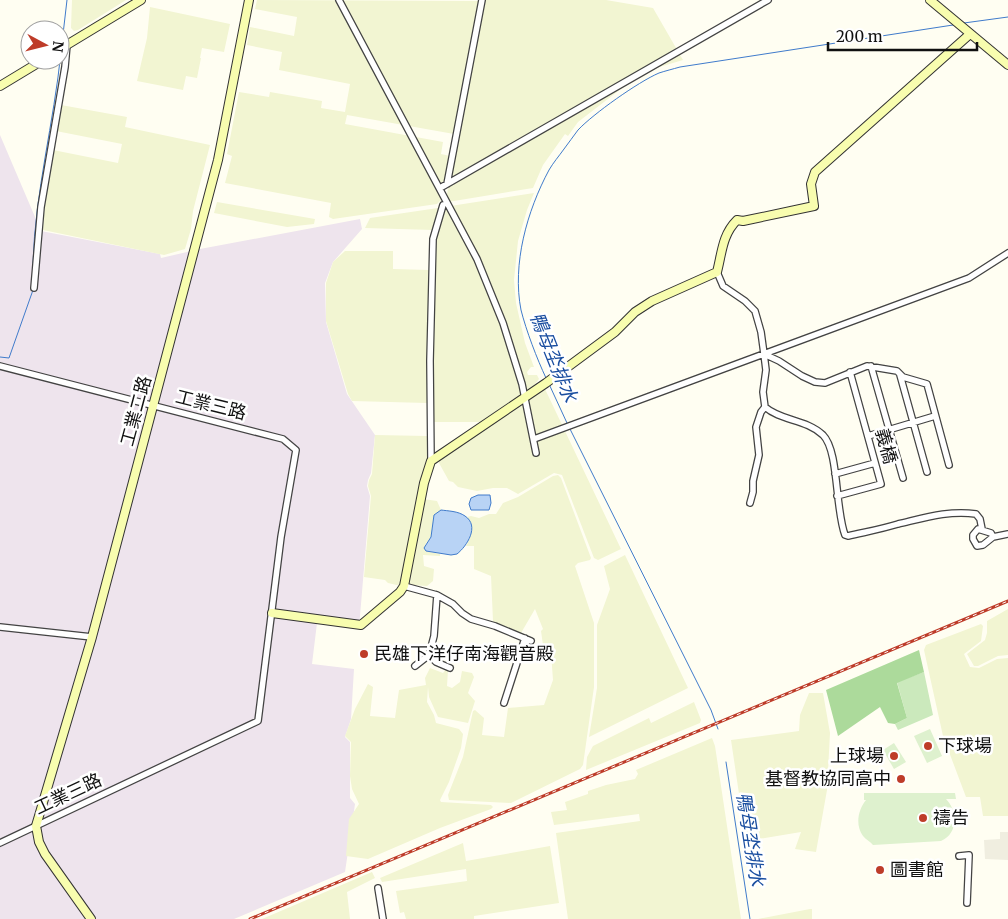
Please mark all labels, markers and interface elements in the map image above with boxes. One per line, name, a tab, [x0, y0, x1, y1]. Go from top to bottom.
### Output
north arrow	[20, 20, 70, 70]
scale bar	[828, 20, 977, 52]
text: 200 m	[836, 27, 883, 46]
text: N	[48, 40, 68, 53]
water label: 鴨母坔排水	[525, 308, 583, 406]
street label: 工業二路	[115, 373, 156, 449]
street label: 工業三路	[173, 385, 249, 424]
street label: 義橋	[871, 426, 902, 466]
place label: 民雄下洋仔南海觀音殿	[374, 642, 554, 665]
marker: 民雄下洋仔南海觀音殿	[358, 648, 370, 660]
place label: 下球場	[938, 734, 992, 757]
marker: 下球場	[922, 740, 934, 752]
place label: 上球場	[830, 744, 884, 767]
marker: 上球場	[888, 750, 900, 762]
place label: 基督教協同高中	[765, 767, 891, 790]
street label: 工業三路	[30, 768, 105, 819]
marker: 基督教協同高中	[895, 773, 907, 785]
water label: 鴨母坔排水	[732, 790, 770, 889]
place label: 禱告	[933, 806, 969, 829]
marker: 禱告	[917, 812, 929, 824]
place label: 圖書館	[890, 858, 944, 881]
marker: 圖書館	[874, 864, 886, 876]

